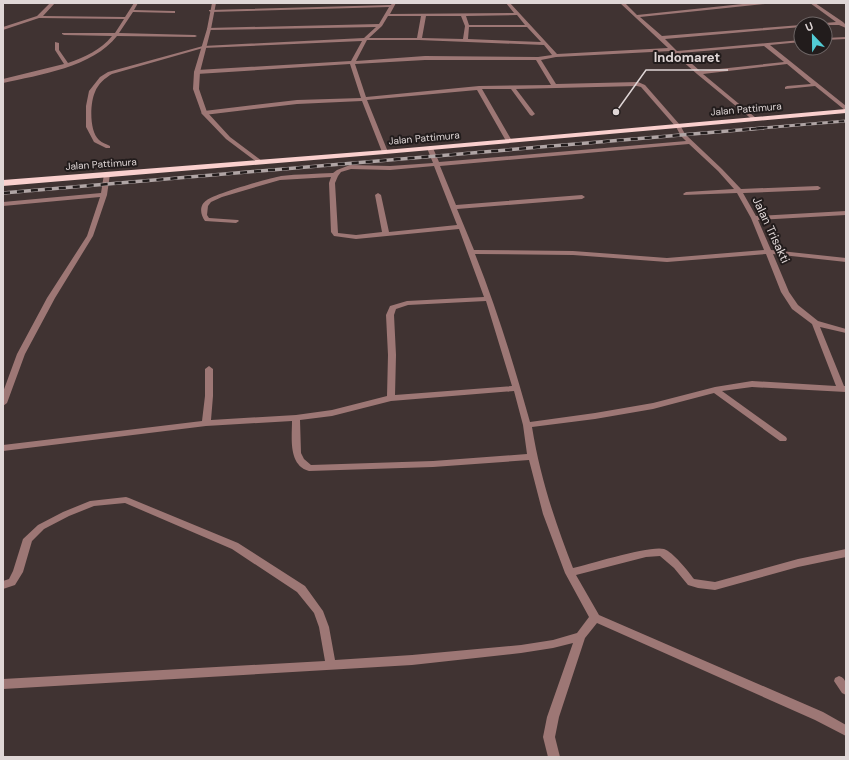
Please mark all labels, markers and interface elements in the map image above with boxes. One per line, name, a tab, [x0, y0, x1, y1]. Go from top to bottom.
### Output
north arrow	[793, 16, 833, 56]
text: U	[803, 19, 815, 35]
callout: Indomaret	[646, 45, 728, 70]
text: Indomaret	[654, 49, 720, 66]
street label: Jalan Pattimura	[710, 99, 782, 119]
street label: Jalan Pattimura	[388, 128, 460, 148]
street label: Jalan Pattimura	[65, 155, 137, 173]
street label: Jalan Trisakti	[749, 194, 793, 266]

